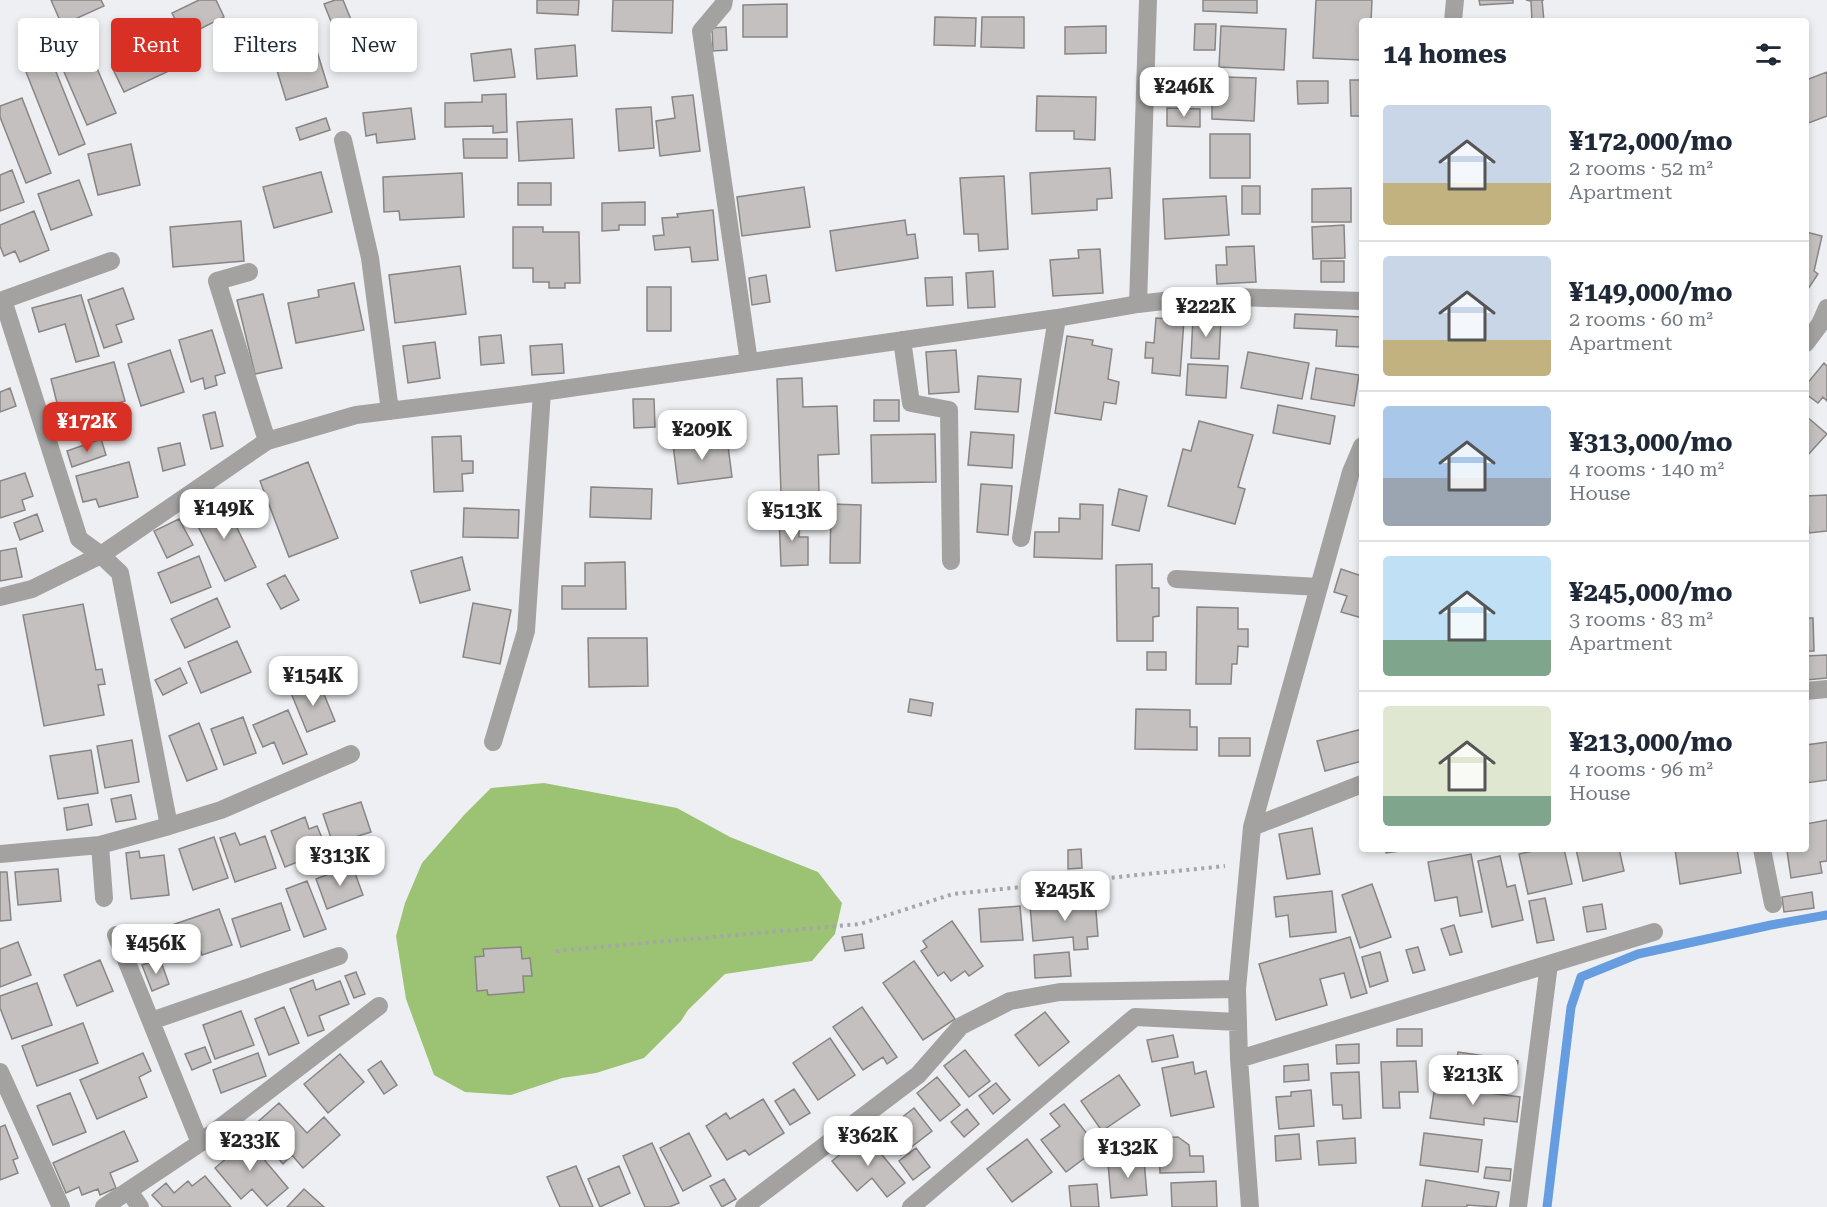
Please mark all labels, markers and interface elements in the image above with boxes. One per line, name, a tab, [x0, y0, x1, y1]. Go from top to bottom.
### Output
chip: Buy	[18, 18, 99, 72]
chip: Rent	[111, 18, 201, 72]
chip: Filters	[213, 18, 318, 72]
chip: New	[330, 18, 417, 72]
icon: filters	[1752, 38, 1785, 71]
text: 14 homes	[1383, 39, 1507, 69]
pin: ¥246K	[1142, 67, 1226, 118]
text: ¥246K	[1154, 74, 1214, 98]
text: ¥172,000/mo	[1569, 126, 1733, 156]
icon: home	[1431, 129, 1503, 201]
text: 2 rooms · 52 m²	[1569, 156, 1713, 180]
text: Apartment	[1569, 180, 1672, 204]
text: ¥149,000/mo	[1569, 277, 1733, 307]
icon: home	[1431, 280, 1503, 352]
pin: ¥222K	[1164, 287, 1248, 338]
text: ¥222K	[1176, 294, 1236, 318]
text: 2 rooms · 60 m²	[1569, 307, 1713, 331]
text: Apartment	[1569, 331, 1672, 355]
pin: ¥172K	[45, 402, 129, 453]
text: ¥172K	[57, 409, 117, 433]
pin: ¥209K	[660, 410, 744, 461]
text: ¥209K	[672, 417, 732, 441]
text: ¥313,000/mo	[1569, 427, 1733, 457]
icon: home	[1431, 430, 1503, 502]
text: 4 rooms · 140 m²	[1569, 457, 1724, 481]
text: House	[1569, 481, 1631, 505]
pin: ¥149K	[182, 489, 266, 540]
pin: ¥513K	[750, 491, 834, 542]
text: ¥149K	[194, 496, 254, 520]
text: ¥513K	[762, 498, 822, 522]
text: ¥245,000/mo	[1569, 577, 1733, 607]
icon: home	[1431, 580, 1503, 652]
text: 3 rooms · 83 m²	[1569, 607, 1713, 631]
text: Apartment	[1569, 631, 1672, 655]
pin: ¥154K	[271, 656, 355, 707]
text: ¥154K	[283, 663, 343, 687]
text: ¥213,000/mo	[1569, 727, 1733, 757]
icon: home	[1431, 730, 1503, 802]
text: 4 rooms · 96 m²	[1569, 757, 1713, 781]
text: House	[1569, 781, 1631, 805]
pin: ¥313K	[298, 836, 382, 887]
text: ¥313K	[310, 843, 370, 867]
pin: ¥245K	[1023, 871, 1107, 922]
text: ¥245K	[1035, 878, 1095, 902]
pin: ¥456K	[114, 924, 198, 975]
text: ¥456K	[126, 931, 186, 955]
pin: ¥213K	[1431, 1055, 1515, 1106]
text: ¥213K	[1443, 1062, 1503, 1086]
pin: ¥362K	[826, 1116, 910, 1167]
pin: ¥233K	[208, 1121, 292, 1172]
text: ¥362K	[838, 1123, 898, 1147]
text: ¥233K	[220, 1128, 280, 1152]
pin: ¥132K	[1086, 1128, 1170, 1179]
text: ¥132K	[1098, 1135, 1158, 1159]

